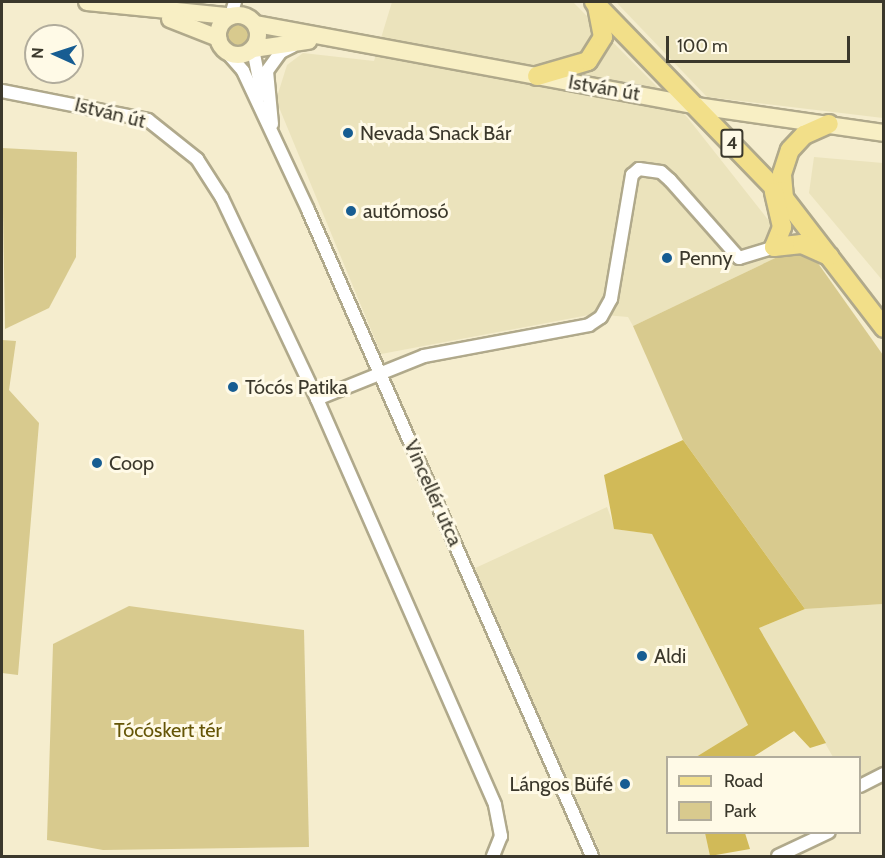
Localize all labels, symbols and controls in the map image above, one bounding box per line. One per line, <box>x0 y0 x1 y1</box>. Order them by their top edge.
north arrow <box>24 24 84 84</box>
scale bar <box>669 24 854 62</box>
text: 100 m <box>677 35 728 57</box>
text: N <box>28 47 47 59</box>
street label: István út <box>566 70 642 106</box>
street label: István út <box>72 93 148 133</box>
place label: Nevada Snack Bár <box>360 121 511 145</box>
marker: Nevada Snack Bár <box>341 126 355 140</box>
road number: 4 <box>720 128 744 158</box>
place label: autómosó <box>363 199 449 223</box>
marker: autómosó <box>344 204 358 218</box>
place label: Penny <box>679 246 733 270</box>
marker: Penny <box>660 251 674 265</box>
place label: Tócós Patika <box>245 375 348 399</box>
marker: Tócós Patika <box>226 380 240 394</box>
street label: Vincellér utca <box>399 436 467 550</box>
place label: Coop <box>109 451 154 475</box>
marker: Coop <box>90 456 104 470</box>
place label: Aldi <box>654 644 686 668</box>
marker: Aldi <box>635 649 649 663</box>
park label: Tócóskert tér <box>114 718 222 742</box>
legend <box>666 756 861 834</box>
text: Road <box>724 770 763 792</box>
place label: Lángos Büfé <box>509 772 613 796</box>
marker: Lángos Büfé <box>618 777 632 791</box>
text: Park <box>724 800 756 822</box>

